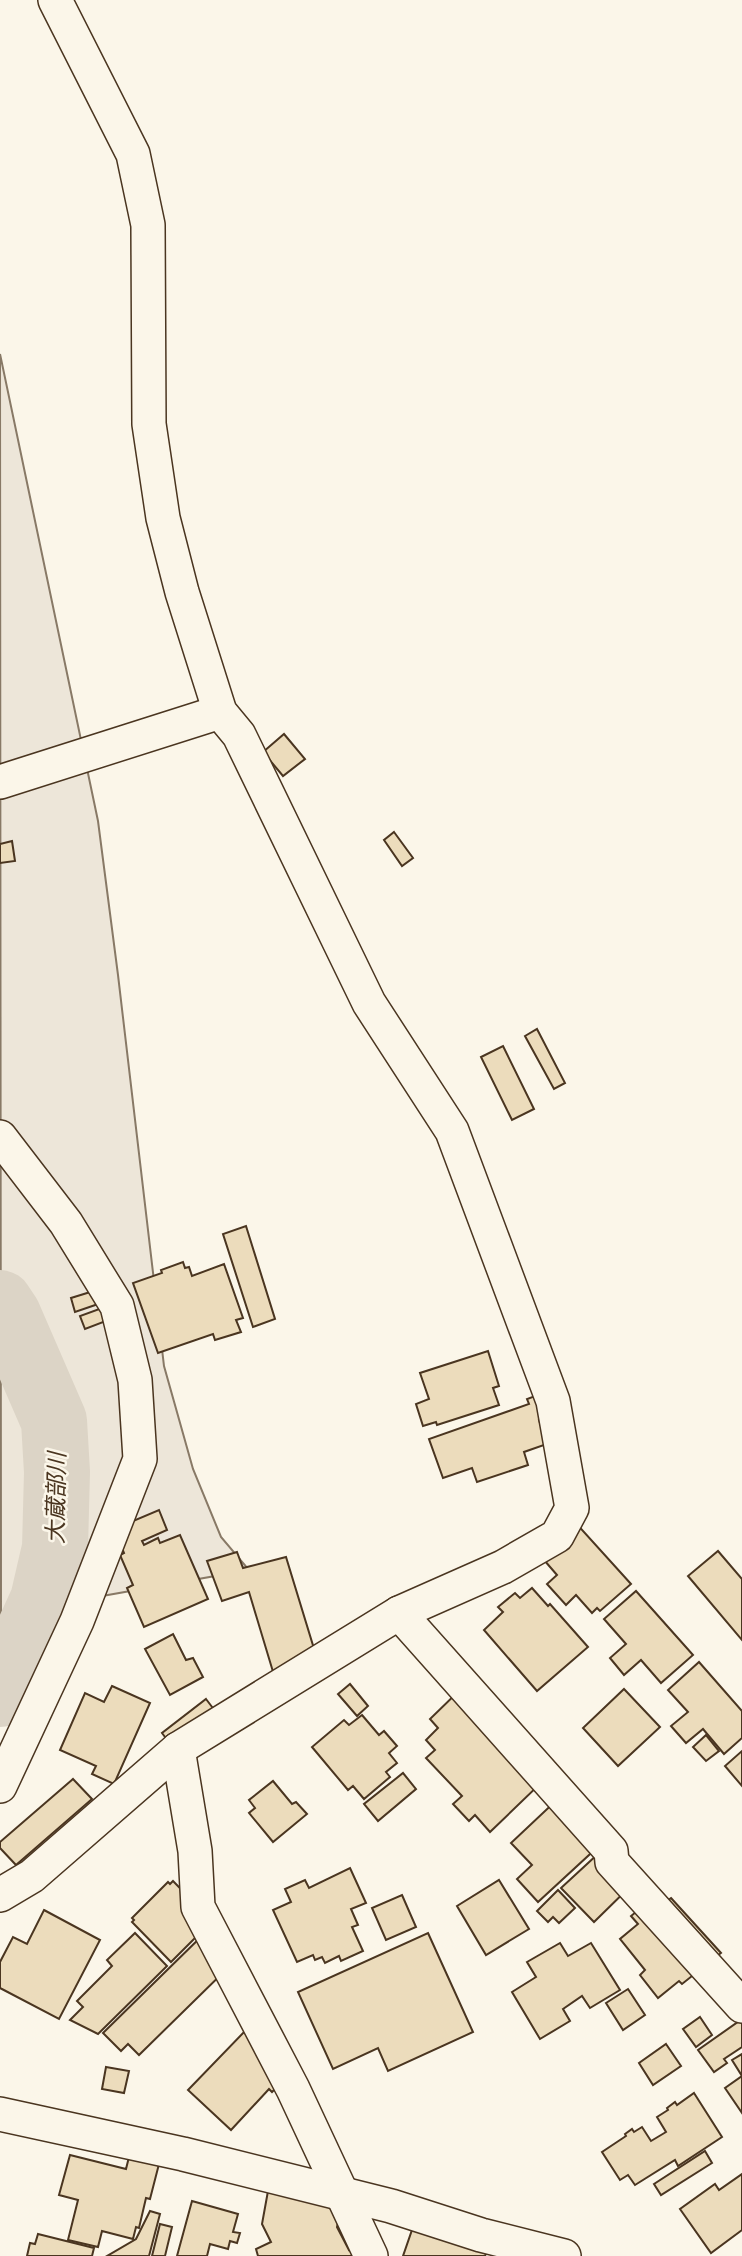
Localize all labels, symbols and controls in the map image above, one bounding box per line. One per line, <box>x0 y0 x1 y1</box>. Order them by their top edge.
water label: 大蔵部川 <box>36 1449 72 1544</box>

